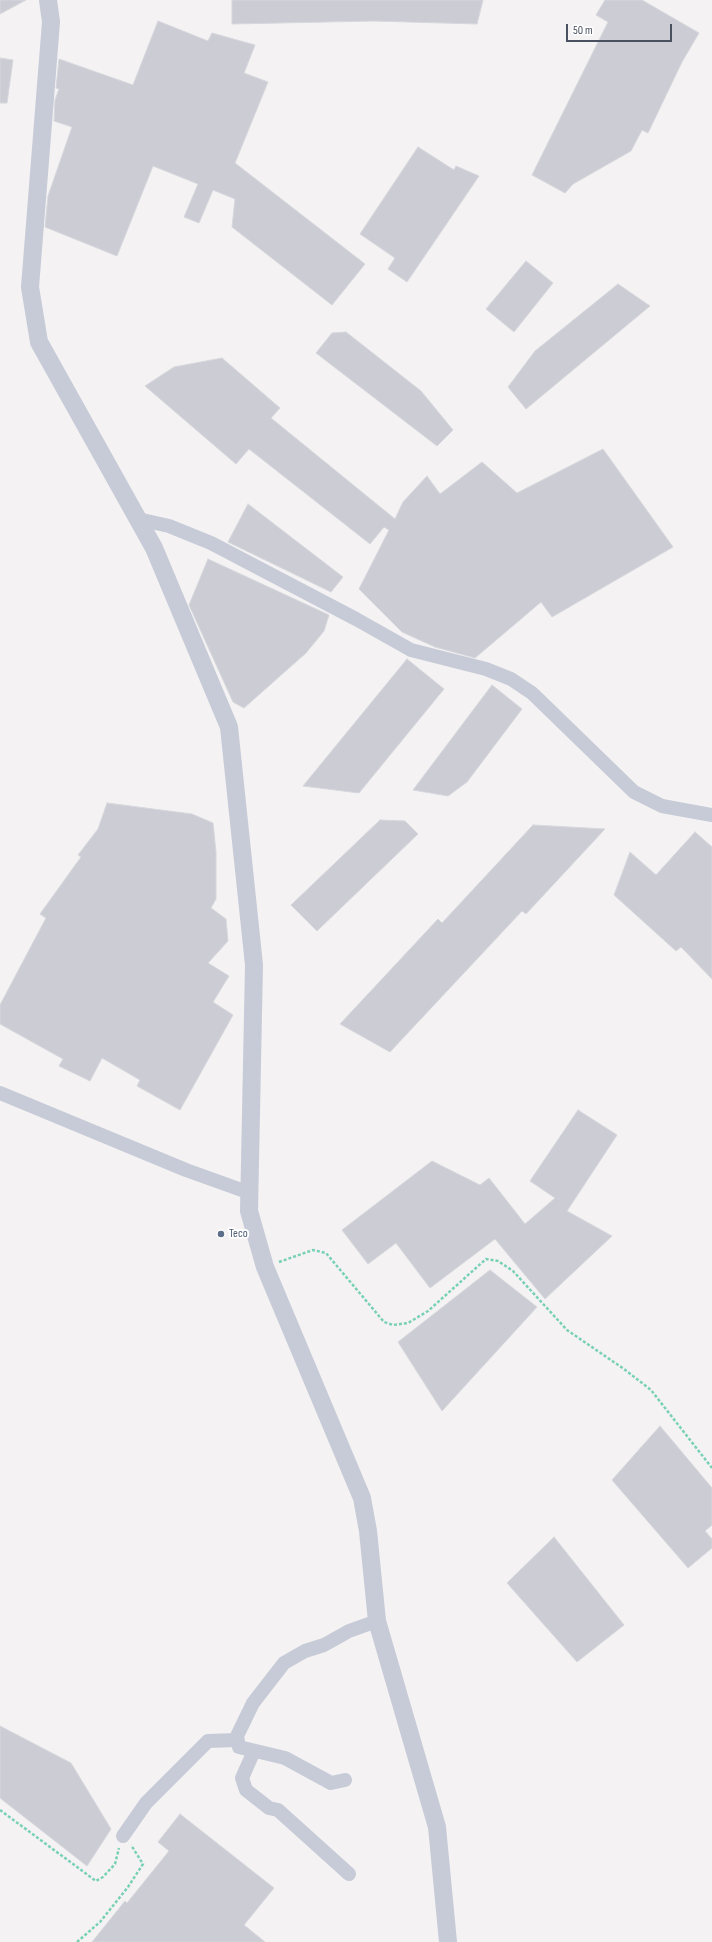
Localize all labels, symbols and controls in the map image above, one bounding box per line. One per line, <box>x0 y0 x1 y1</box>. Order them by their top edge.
scale bar <box>568 16 674 42</box>
text: 50 m <box>573 23 593 38</box>
place label: Teco <box>229 1227 248 1241</box>
marker: Teco <box>216 1229 226 1239</box>

